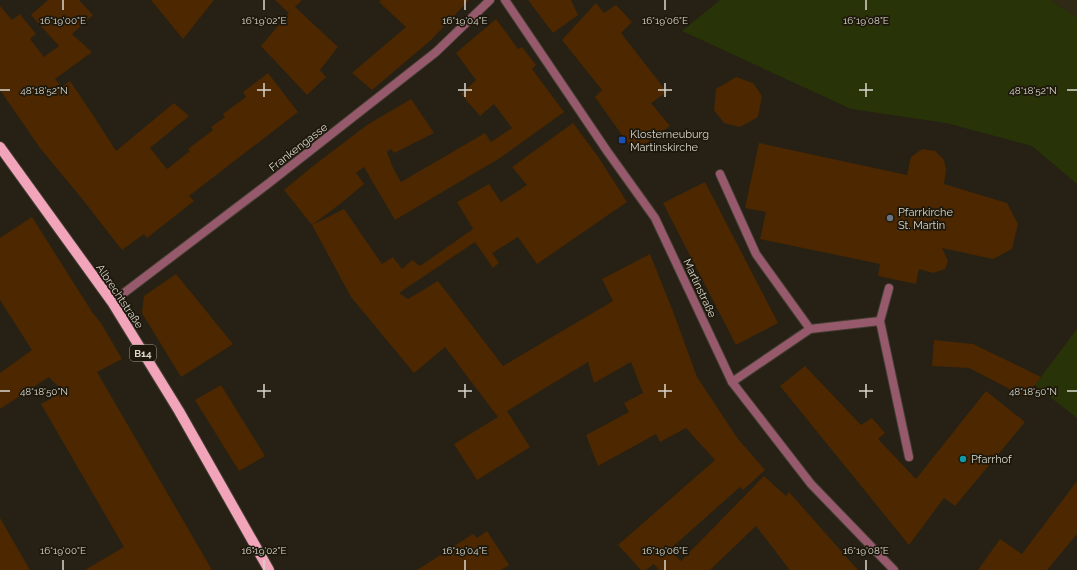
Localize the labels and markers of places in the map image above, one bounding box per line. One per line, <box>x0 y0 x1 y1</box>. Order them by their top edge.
place label: Klosterneuburg Martinskirche <box>630 128 709 154</box>
marker: Klosterneuburg Martinskirche <box>617 135 627 145</box>
place label: Pfarrkirche St. Martin <box>898 206 954 232</box>
marker: Pfarrkirche St. Martin <box>885 213 895 223</box>
place label: Pfarrhof <box>971 453 1012 466</box>
marker: Pfarrhof <box>958 454 968 464</box>

